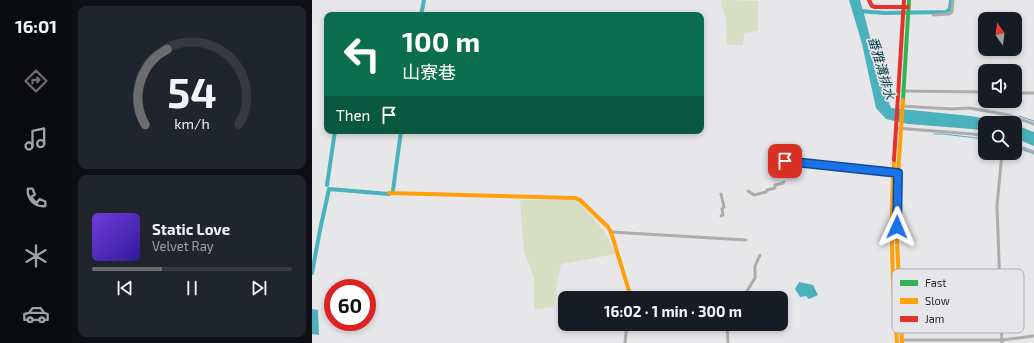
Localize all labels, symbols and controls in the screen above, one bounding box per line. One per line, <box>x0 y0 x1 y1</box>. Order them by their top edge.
north arrow <box>978 12 1022 56</box>
map controls <box>978 12 1022 160</box>
text: 16:01 <box>15 15 57 37</box>
text: 100 m <box>402 24 480 58</box>
icon: left <box>336 28 388 80</box>
water label: 番雅溝排水 <box>865 35 899 102</box>
text: 山寮巷 <box>402 61 456 83</box>
button: sound <box>978 64 1022 108</box>
text: 54 <box>167 66 217 116</box>
icon: directions <box>22 67 50 95</box>
icon: arrive <box>378 104 400 126</box>
text: Then <box>336 106 370 124</box>
text: km/h <box>174 115 210 132</box>
button: search <box>978 116 1022 160</box>
icon: music <box>22 125 50 153</box>
pin <box>768 144 802 178</box>
icon: arrive <box>774 150 796 172</box>
icon: phone <box>22 184 50 212</box>
position arrow <box>876 206 918 248</box>
text: Static Love <box>152 220 230 238</box>
text: Velvet Ray <box>152 238 214 254</box>
icon: climate <box>22 242 50 270</box>
legend <box>892 269 1024 333</box>
text: Fast <box>925 276 947 289</box>
icon: previous <box>114 277 136 299</box>
icon: pause <box>181 277 203 299</box>
icon: next <box>248 277 270 299</box>
speed limit sign: 60 <box>324 279 376 331</box>
text: Slow <box>925 294 950 307</box>
icon: car <box>22 300 50 328</box>
text: 16:02 · 1 min · 300 m <box>604 302 742 320</box>
text: Jam <box>925 312 944 325</box>

